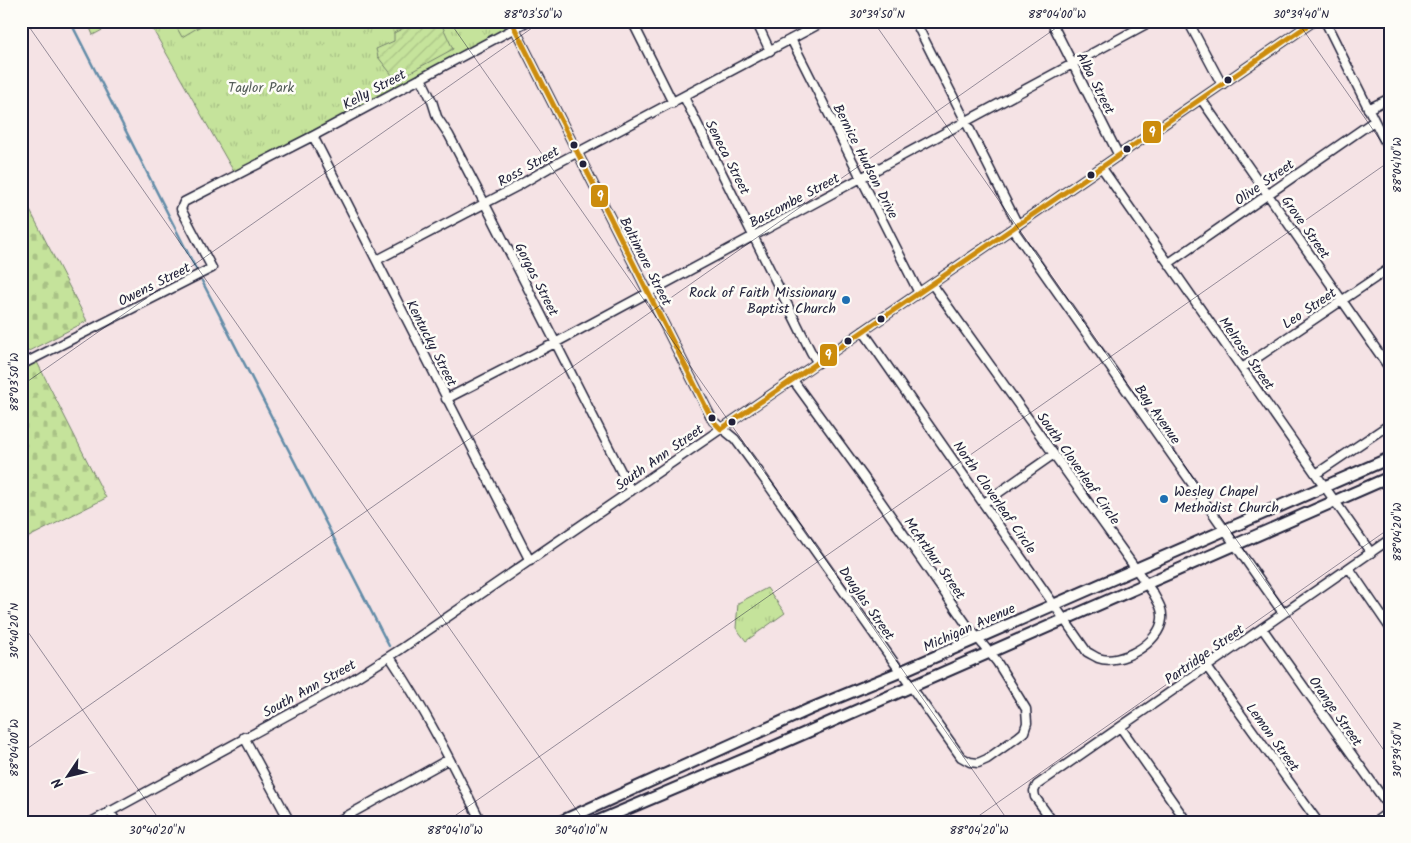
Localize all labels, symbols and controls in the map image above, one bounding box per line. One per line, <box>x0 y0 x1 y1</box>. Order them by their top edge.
text: 88°03'50"W <box>504 5 562 24</box>
text: 30°39'50"N <box>849 5 905 24</box>
text: 88°04'00"W <box>1028 5 1086 24</box>
text: 30°39'40"N <box>1273 5 1329 24</box>
street label: Alba Street <box>1070 49 1120 119</box>
street label: Kelly Street <box>339 64 411 116</box>
unlabelled marker <box>1223 75 1233 85</box>
park label: Taylor Park <box>228 77 294 99</box>
street label: Bernice Hudson Drive <box>827 100 904 223</box>
street label: Seneca Street <box>699 116 756 199</box>
line badge: 9 <box>1142 120 1162 144</box>
text: 9 <box>1148 122 1156 144</box>
text: 88°04'10"W <box>1388 137 1407 193</box>
unlabelled marker <box>569 140 579 150</box>
street label: Ross Street <box>494 141 564 193</box>
unlabelled marker <box>1122 144 1132 154</box>
street label: Olive Street <box>1230 154 1299 212</box>
unlabelled marker <box>578 159 588 169</box>
street label: Bascombe Street <box>745 167 844 234</box>
unlabelled marker <box>1086 170 1096 180</box>
line badge: 9 <box>590 184 609 208</box>
text: 9 <box>596 186 604 208</box>
street label: Grove Street <box>1275 191 1335 264</box>
street label: Baltimore Street <box>613 213 677 310</box>
street label: Gorgas Street <box>508 239 564 321</box>
street label: Owens Street <box>114 257 195 313</box>
place label: Rock of Faith Missionary Baptist Church <box>689 282 836 320</box>
street label: Leo Street <box>1278 282 1342 335</box>
marker: Rock of Faith Missionary Baptist Church <box>840 294 852 306</box>
street label: Kentucky Street <box>400 296 463 391</box>
street label: Melrose Street <box>1213 312 1280 395</box>
unlabelled marker <box>876 314 886 324</box>
unlabelled marker <box>843 336 853 346</box>
line badge: 9 <box>819 343 838 367</box>
text: 9 <box>824 345 832 367</box>
text: 88°03'50"W <box>5 353 24 411</box>
street label: Bay Avenue <box>1128 380 1186 450</box>
street label: South Cloverleaf Circle <box>1031 408 1126 530</box>
unlabelled marker <box>707 413 717 423</box>
unlabelled marker <box>727 417 737 427</box>
street label: South Ann Street <box>611 419 709 497</box>
street label: North Cloverleaf Circle <box>947 437 1042 559</box>
place label: Wesley Chapel Methodist Church <box>1174 481 1279 519</box>
marker: Wesley Chapel Methodist Church <box>1158 493 1170 505</box>
text: 88°04'20"W <box>1388 502 1407 562</box>
street label: McArthur Street <box>898 513 971 605</box>
street label: Douglas Street <box>833 562 900 646</box>
street label: Michigan Avenue <box>920 597 1020 658</box>
text: 30°40'20"N <box>5 603 24 659</box>
street label: Partridge Street <box>1160 619 1250 691</box>
street label: South Ann Street <box>259 654 361 724</box>
street label: Orange Street <box>1303 672 1368 752</box>
street label: Lemon Street <box>1240 699 1305 777</box>
text: 88°04'00"W <box>5 719 24 777</box>
text: 30°39'50"N <box>1388 722 1407 778</box>
north arrow <box>42 750 92 800</box>
text: N <box>47 773 70 793</box>
text: 30°40'20"N <box>129 821 185 840</box>
text: 88°04'10"W <box>427 821 483 840</box>
text: 30°40'10"N <box>554 821 608 840</box>
text: 88°04'20"W <box>949 821 1009 840</box>

